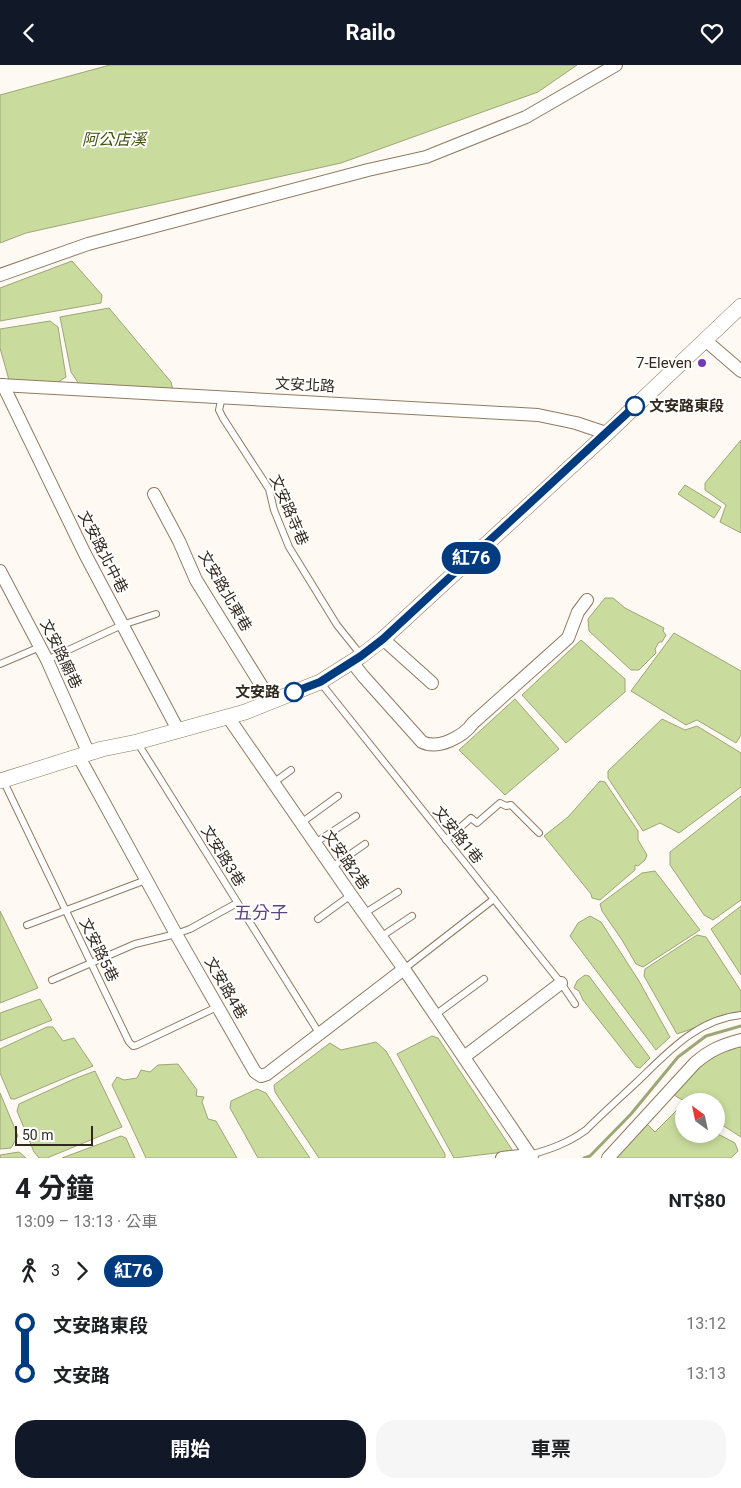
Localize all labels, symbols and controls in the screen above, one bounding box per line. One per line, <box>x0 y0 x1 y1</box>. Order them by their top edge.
icon: back <box>15 19 43 47</box>
icon: heart <box>698 19 726 47</box>
text: Railo <box>346 20 395 45</box>
water label: 阿公店溪 <box>82 130 148 149</box>
place label: 7-Eleven <box>636 354 692 372</box>
marker: 7-Eleven <box>696 357 708 369</box>
street label: 文安北路 <box>275 374 335 396</box>
marker: 文安路東段 <box>625 396 645 416</box>
place label: 文安路東段 <box>649 397 724 415</box>
street label: 文安路寺巷 <box>266 472 312 548</box>
street label: 文安路北中巷 <box>75 508 131 596</box>
line badge: 紅76 <box>442 542 500 574</box>
text: 紅76 <box>452 547 490 568</box>
street label: 文安路北東巷 <box>195 548 255 634</box>
street label: 文安路廟巷 <box>36 616 86 692</box>
marker: 文安路 <box>284 682 304 702</box>
place label: 文安路 <box>235 683 280 701</box>
street label: 文安路1巷 <box>429 803 487 867</box>
street label: 文安路3巷 <box>197 822 249 890</box>
street label: 文安路2巷 <box>319 827 373 893</box>
district label: 五分子 <box>234 902 288 923</box>
street label: 文安路5巷 <box>76 915 122 985</box>
street label: 文安路4巷 <box>201 954 251 1022</box>
north arrow <box>675 1093 725 1143</box>
map controls <box>675 1093 725 1143</box>
scale bar <box>15 1123 92 1146</box>
text: 50 m <box>22 1127 54 1143</box>
text: 4 分鐘 <box>15 1172 94 1205</box>
text: NT$80 <box>668 1189 726 1212</box>
text: 13:09 – 13:13 · 公車 <box>15 1212 157 1231</box>
icon: walk <box>15 1257 43 1285</box>
icon: forward <box>68 1257 96 1285</box>
text: 紅76 <box>114 1260 153 1281</box>
text: 3 <box>51 1261 60 1280</box>
text: 文安路東段 <box>53 1314 148 1337</box>
text: 13:12 <box>686 1314 726 1333</box>
text: 文安路 <box>53 1364 110 1387</box>
text: 13:13 <box>686 1364 726 1383</box>
button: 開始 <box>15 1420 366 1478</box>
button: 車票 <box>376 1420 726 1478</box>

